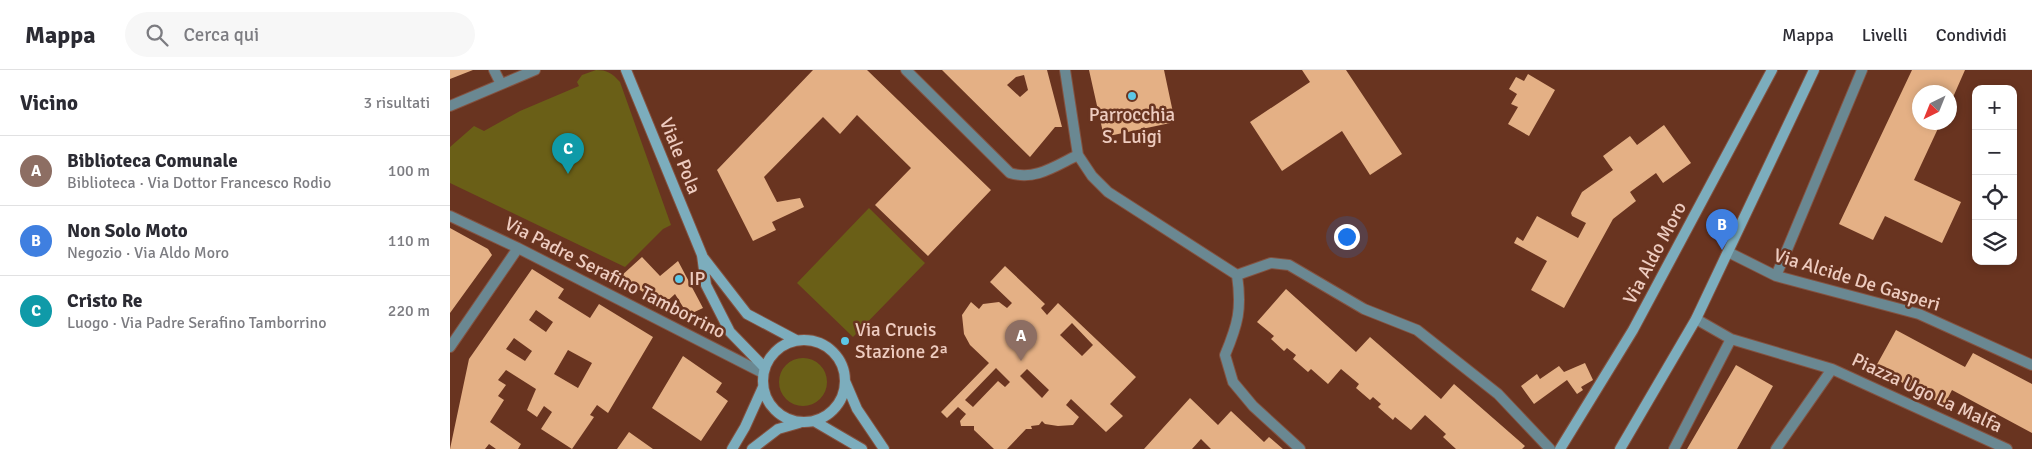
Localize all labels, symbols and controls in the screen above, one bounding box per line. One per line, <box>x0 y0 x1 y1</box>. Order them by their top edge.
search box <box>125 12 475 57</box>
text: Mappa <box>25 20 95 50</box>
icon: search <box>143 21 171 49</box>
text: Cerca qui <box>183 23 259 47</box>
text: Mappa <box>1782 24 1834 46</box>
text: Livelli <box>1862 24 1908 46</box>
text: Condividi <box>1936 24 2007 46</box>
north arrow <box>1912 85 1957 130</box>
map controls <box>1972 85 2017 265</box>
button: + <box>1972 85 2017 130</box>
text: Vicino <box>20 90 78 116</box>
marker: Parrocchia S. Luigi <box>1126 90 1138 102</box>
text: 3 risultati <box>364 93 430 113</box>
place label: Parrocchia S. Luigi <box>1089 103 1175 149</box>
street label: Viale Pola <box>654 114 706 198</box>
button: − <box>1972 130 2017 175</box>
pin: C <box>552 133 584 174</box>
text: Biblioteca Comunale <box>67 149 238 173</box>
text: A <box>31 161 41 181</box>
text: 100 m <box>388 161 430 181</box>
text: Biblioteca · Via Dottor Francesco Rodio <box>67 173 331 193</box>
button: locate <box>1972 175 2017 220</box>
street label: Via Aldo Moro <box>1618 198 1692 308</box>
pin: B <box>1706 209 1738 250</box>
street label: Via Padre Serafino Tamborrino <box>501 212 729 344</box>
text: Non Solo Moto <box>67 219 188 243</box>
button: layers <box>1972 220 2017 265</box>
your location <box>1334 224 1360 250</box>
text: B <box>31 231 41 251</box>
text: 110 m <box>388 231 430 251</box>
text: Negozio · Via Aldo Moro <box>67 243 229 263</box>
street label: Via Alcide De Gasperi <box>1771 243 1943 317</box>
place label: IP <box>689 267 706 291</box>
marker: IP <box>673 273 685 285</box>
text: Cristo Re <box>67 289 143 313</box>
text: C <box>31 301 41 321</box>
text: 220 m <box>388 301 430 321</box>
text: Luogo · Via Padre Serafino Tamborrino <box>67 313 327 333</box>
place label: Via Crucis Stazione 2ª <box>855 318 948 364</box>
pin: A <box>1005 320 1037 361</box>
marker: Via Crucis Stazione 2ª <box>839 335 851 347</box>
street label: Piazza Ugo La Malfa <box>1848 348 2006 438</box>

